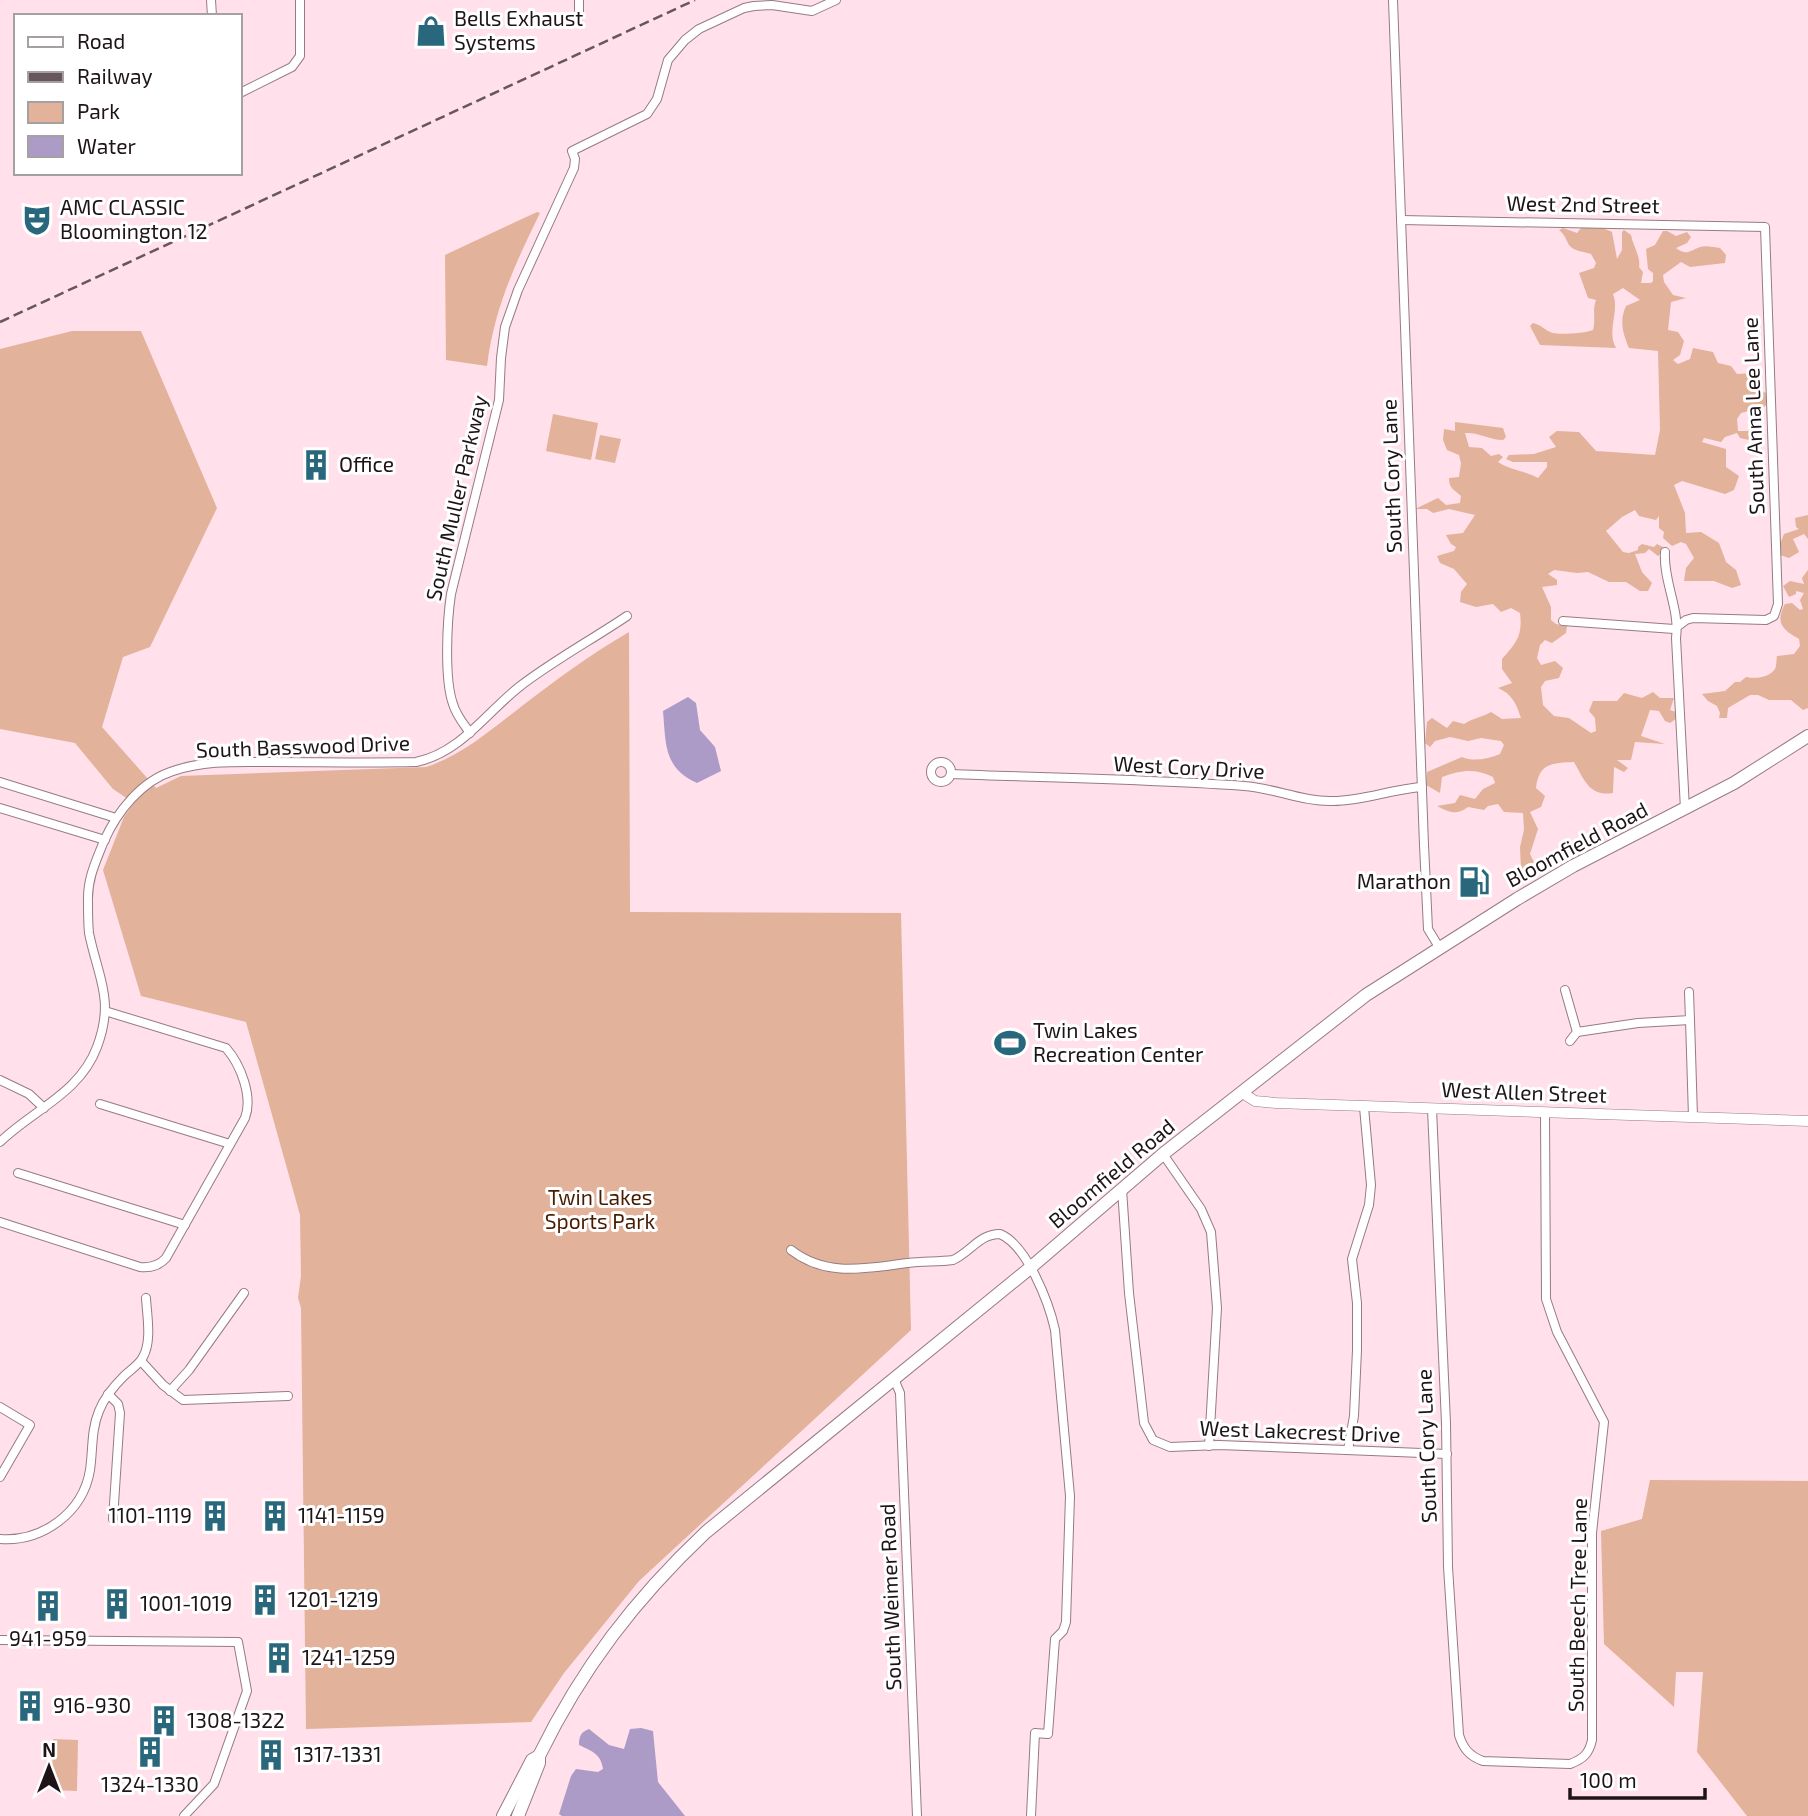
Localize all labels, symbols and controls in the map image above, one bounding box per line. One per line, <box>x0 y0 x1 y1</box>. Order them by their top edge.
place label: Bells Exhaust Systems <box>454 5 583 54</box>
legend <box>14 14 242 175</box>
shop icon: Bells Exhaust Systems <box>414 14 448 48</box>
text: Road <box>77 28 125 53</box>
text: Railway <box>77 63 153 88</box>
text: Park <box>77 98 120 123</box>
text: Water <box>77 133 136 158</box>
street label: West 2nd Street <box>1506 190 1660 217</box>
place label: AMC CLASSIC Bloomington 12 <box>60 194 208 243</box>
theatre icon: AMC CLASSIC Bloomington 12 <box>20 203 54 237</box>
street label: South Anna Lee Lane <box>1737 317 1768 515</box>
street label: South Muller Parkway <box>420 392 491 603</box>
street label: South Cory Lane <box>1375 399 1406 553</box>
building icon: Office <box>299 448 333 482</box>
place label: Office <box>339 451 394 476</box>
street label: South Basswood Drive <box>196 729 410 762</box>
street label: West Cory Drive <box>1113 750 1265 783</box>
street label: Bloomfield Road <box>1501 796 1651 892</box>
fuel station icon: Marathon <box>1457 865 1491 899</box>
place label: Marathon <box>1357 868 1451 893</box>
place label: Twin Lakes Recreation Center <box>1033 1017 1204 1066</box>
sports icon: Twin Lakes Recreation Center <box>993 1026 1027 1060</box>
street label: West Allen Street <box>1441 1076 1607 1107</box>
street label: Bloomfield Road <box>1043 1113 1179 1233</box>
park label: Twin Lakes Sports Park <box>545 1184 656 1233</box>
street label: South Cory Lane <box>1410 1369 1441 1523</box>
street label: West Lakecrest Drive <box>1199 1415 1401 1447</box>
street label: South Beech Tree Lane <box>1562 1498 1591 1712</box>
building icon: 1101-1119 <box>198 1499 232 1533</box>
building icon: 1141-1159 <box>258 1499 292 1533</box>
place label: 1101-1119 <box>108 1502 192 1527</box>
place label: 1141-1159 <box>298 1502 385 1527</box>
street label: South Weimer Road <box>874 1503 905 1691</box>
building icon: 1201-1219 <box>248 1583 282 1617</box>
place label: 1201-1219 <box>288 1586 378 1611</box>
building icon: 1001-1019 <box>100 1587 134 1621</box>
building icon: 941-959 <box>31 1589 65 1623</box>
place label: 1001-1019 <box>140 1590 232 1615</box>
place label: 941-959 <box>9 1625 87 1650</box>
building icon: 1241-1259 <box>262 1641 296 1675</box>
place label: 1241-1259 <box>302 1644 396 1669</box>
building icon: 916-930 <box>13 1689 47 1723</box>
place label: 916-930 <box>53 1692 131 1717</box>
building icon: 1308-1322 <box>147 1704 181 1738</box>
place label: 1308-1322 <box>187 1707 285 1732</box>
north arrow <box>14 1732 84 1802</box>
building icon: 1324-1330 <box>133 1735 167 1769</box>
text: N <box>42 1738 56 1761</box>
building icon: 1317-1331 <box>254 1738 288 1772</box>
place label: 1317-1331 <box>294 1741 382 1766</box>
scale bar <box>1570 1756 1705 1800</box>
text: 100 m <box>1580 1767 1637 1792</box>
place label: 1324-1330 <box>101 1771 199 1796</box>

